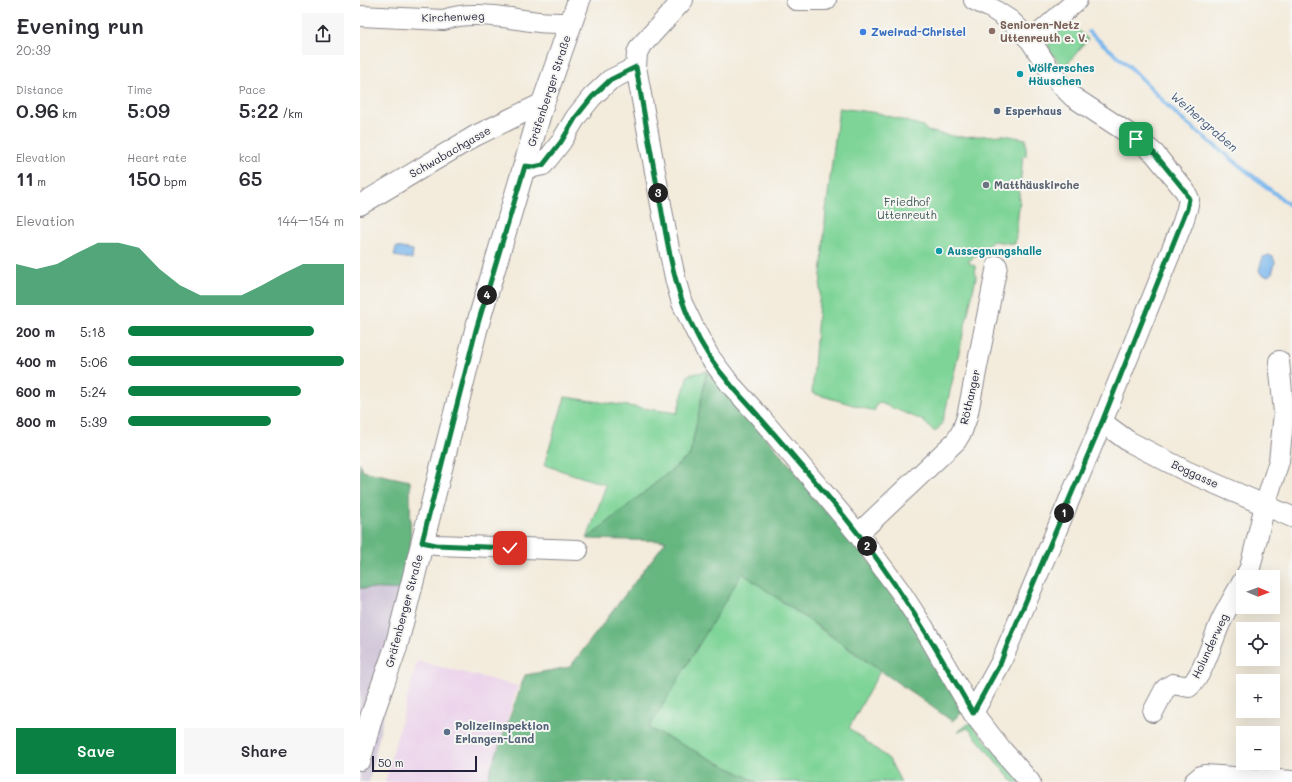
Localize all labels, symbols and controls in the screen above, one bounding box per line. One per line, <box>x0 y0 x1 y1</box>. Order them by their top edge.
street label: Kirchenweg <box>421 8 485 25</box>
text: Evening run <box>16 11 144 40</box>
button: share <box>302 13 344 55</box>
place label: Senioren-Netz Uttenreuth e. V. <box>1000 17 1088 45</box>
place label: Zweirad-Christel <box>871 24 966 39</box>
marker: Senioren-Netz Uttenreuth e. V. <box>987 26 997 36</box>
marker: Zweirad-Christel <box>858 27 868 37</box>
street label: Gräfenberger Straße <box>523 33 574 149</box>
text: 20:39 <box>16 41 51 58</box>
place label: Wölfersches Häuschen <box>1028 60 1095 88</box>
marker: Wölfersches Häuschen <box>1015 69 1025 79</box>
text: Distance <box>16 82 63 97</box>
text: Time <box>127 82 152 97</box>
text: Pace <box>239 82 266 97</box>
water label: Weihergraben <box>1168 88 1242 155</box>
text: 0.96 <box>16 97 59 123</box>
text: 5:09 <box>127 97 170 123</box>
text: 5:22 <box>239 97 279 123</box>
place label: Esperhaus <box>1005 103 1062 118</box>
text: km <box>59 106 77 121</box>
text: /km <box>279 106 303 121</box>
marker: Esperhaus <box>992 106 1002 116</box>
street label: Schwabachgasse <box>406 122 493 181</box>
pin <box>1119 122 1153 156</box>
icon: arrive <box>1125 128 1147 150</box>
text: Elevation <box>16 150 65 165</box>
text: Heart rate <box>127 150 187 165</box>
text: kcal <box>239 150 261 165</box>
text: 11 <box>16 165 34 191</box>
text: 150 <box>127 165 161 191</box>
text: 65 <box>239 165 262 191</box>
text: m <box>34 174 46 189</box>
text: bpm <box>161 174 187 189</box>
place label: Matthäuskirche <box>994 177 1080 192</box>
marker: Matthäuskirche <box>981 180 991 190</box>
pin: 3 <box>648 183 668 203</box>
text: 3 <box>655 185 661 200</box>
park label: Friedhof Uttenreuth <box>877 194 937 222</box>
text: Elevation <box>16 212 74 229</box>
text: 144–154 m <box>277 212 344 229</box>
place label: Aussegnungshalle <box>947 243 1042 258</box>
marker: Aussegnungshalle <box>934 246 944 256</box>
pin: 4 <box>477 285 497 305</box>
text: 4 <box>484 287 490 302</box>
text: 200 m <box>16 323 55 340</box>
text: 5:18 <box>80 323 105 340</box>
text: 400 m <box>16 353 56 370</box>
text: 5:06 <box>80 353 107 370</box>
street label: Röthanger <box>956 368 983 426</box>
text: 600 m <box>16 383 56 400</box>
text: 5:24 <box>80 383 106 400</box>
text: 800 m <box>16 413 56 430</box>
text: 5:39 <box>80 413 107 430</box>
street label: Boggasse <box>1169 456 1221 491</box>
pin: 1 <box>1054 503 1074 523</box>
text: 1 <box>1062 505 1066 520</box>
pin <box>493 531 527 565</box>
pin: 2 <box>857 536 877 556</box>
icon: check <box>499 537 521 559</box>
text: 2 <box>864 538 870 553</box>
street label: Gräfenberger Straße <box>381 552 426 669</box>
north arrow <box>1236 570 1280 614</box>
map controls <box>1236 570 1280 770</box>
street label: Holunderweg <box>1188 611 1231 681</box>
button: locate <box>1236 622 1280 666</box>
button: + <box>1236 674 1280 718</box>
place label: Polizeiinspektion Erlangen-Land <box>455 718 549 746</box>
button: − <box>1236 726 1280 770</box>
marker: Polizeiinspektion Erlangen-Land <box>442 727 452 737</box>
button: Save <box>16 728 176 774</box>
button: Share <box>184 728 344 774</box>
scale bar <box>372 754 477 773</box>
text: 50 m <box>378 755 404 770</box>

